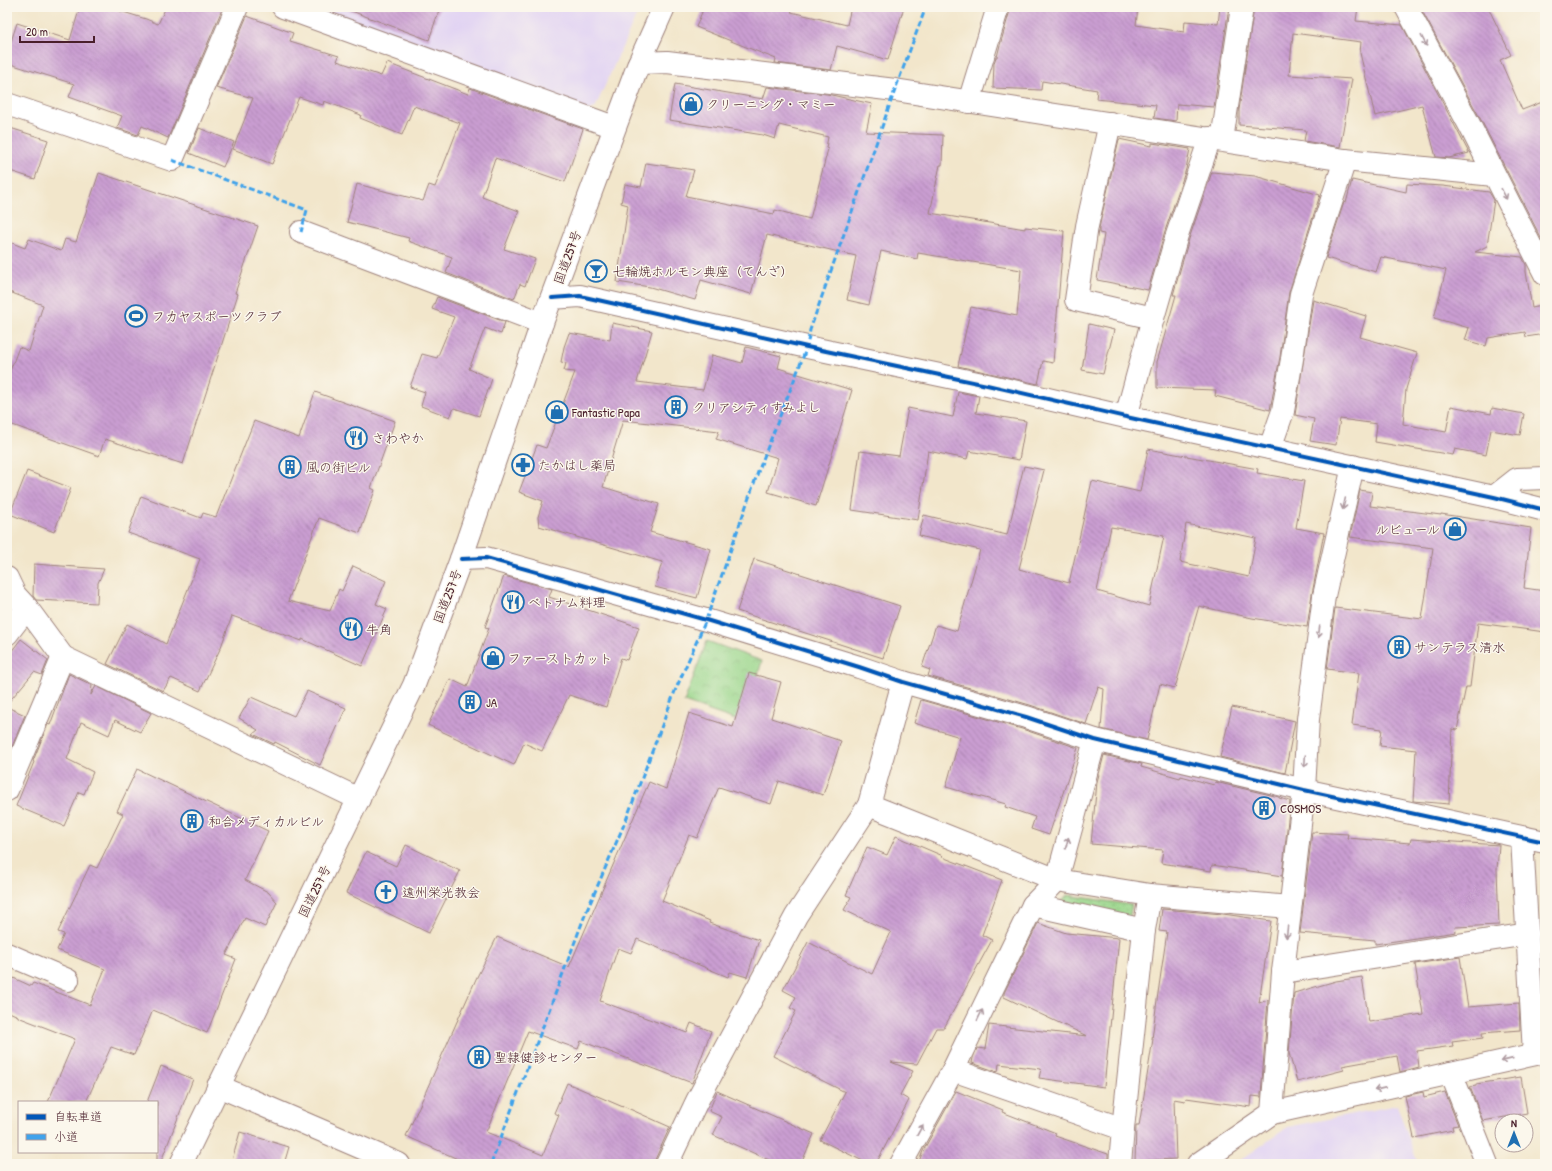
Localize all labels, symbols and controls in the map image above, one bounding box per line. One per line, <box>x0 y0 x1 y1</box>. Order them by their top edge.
scale bar <box>20 18 94 44</box>
text: 20 m <box>26 23 48 40</box>
one-way arrow <box>1421 35 1429 47</box>
shop icon: クリーニング・マミー <box>678 91 704 117</box>
place label: クリーニング・マミー <box>706 95 836 113</box>
one-way arrow <box>1500 188 1508 200</box>
street label: 国道257号 <box>549 227 585 287</box>
bar icon: 七輪焼ホルモン典座（てんざ） <box>583 258 609 284</box>
place label: 七輪焼ホルモン典座（てんざ） <box>612 262 793 280</box>
sports icon: フカヤスポーツクラブ <box>123 303 149 329</box>
place label: フカヤスポーツクラブ <box>152 307 282 325</box>
building icon: クリアシティすみよし <box>663 394 689 420</box>
place label: クリアシティすみよし <box>692 398 821 416</box>
shop icon: Fantastic Papa <box>544 399 570 425</box>
place label: Fantastic Papa <box>571 403 640 421</box>
restaurant icon: さわやか <box>343 425 369 451</box>
place label: さわやか <box>372 429 424 447</box>
pharmacy icon: たかはし薬局 <box>510 452 536 478</box>
building icon: 風の街ビル <box>277 454 303 480</box>
place label: たかはし薬局 <box>538 456 616 474</box>
place label: 風の街ビル <box>306 458 371 476</box>
one-way arrow <box>1340 497 1348 510</box>
shop icon: ルビュール <box>1442 516 1468 542</box>
place label: ルビュール <box>1376 520 1440 538</box>
street label: 国道257号 <box>428 566 466 626</box>
restaurant icon: ベトナム料理 <box>500 589 526 615</box>
place label: ベトナム料理 <box>528 593 605 611</box>
restaurant icon: 牛角 <box>338 616 364 642</box>
place label: 牛角 <box>366 620 392 638</box>
one-way arrow <box>1315 625 1323 638</box>
building icon: サンテラス清水 <box>1386 634 1412 660</box>
place label: サンテラス清水 <box>1414 638 1505 656</box>
shop icon: ファーストカット <box>480 645 506 671</box>
place label: ファーストカット <box>508 649 612 667</box>
building icon: JA <box>457 689 483 715</box>
place label: JA <box>486 693 498 711</box>
one-way arrow <box>1302 754 1309 767</box>
building icon: COSMOS <box>1251 795 1277 821</box>
place label: COSMOS <box>1280 799 1321 817</box>
building icon: 和合メディカルビル <box>179 808 205 834</box>
place label: 和合メディカルビル <box>208 812 324 830</box>
one-way arrow <box>1064 837 1071 850</box>
street label: 国道257号 <box>293 861 335 921</box>
church icon: 遠州栄光教会 <box>373 879 399 905</box>
place label: 遠州栄光教会 <box>402 883 480 901</box>
one-way arrow <box>1284 925 1291 938</box>
one-way arrow <box>977 1009 984 1021</box>
building icon: 聖隷健診センター <box>466 1044 492 1070</box>
place label: 聖隷健診センター <box>494 1048 597 1066</box>
one-way arrow <box>1501 1056 1514 1064</box>
one-way arrow <box>1374 1085 1387 1093</box>
legend <box>18 1101 158 1153</box>
text: 自転車道 <box>54 1108 102 1125</box>
north arrow <box>1494 1113 1534 1153</box>
text: N <box>1511 1116 1517 1130</box>
one-way arrow <box>917 1124 925 1136</box>
text: 小道 <box>54 1128 78 1145</box>

